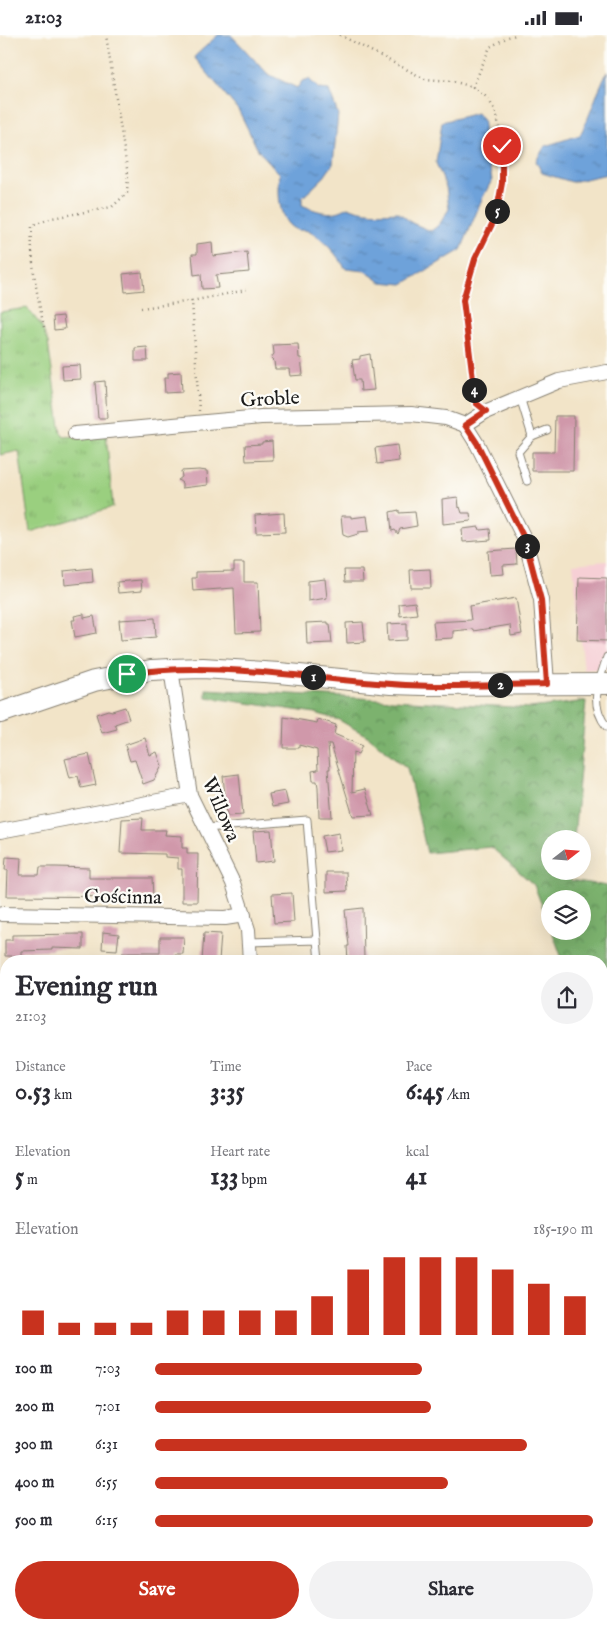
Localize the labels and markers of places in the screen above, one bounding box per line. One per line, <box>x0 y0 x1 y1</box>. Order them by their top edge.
pin <box>481 125 523 167</box>
pin: 5 <box>484 199 510 223</box>
pin: 4 <box>462 377 486 403</box>
pin: 3 <box>514 533 540 559</box>
pin <box>106 653 148 695</box>
pin: 1 <box>300 665 326 689</box>
pin: 2 <box>488 673 512 697</box>

